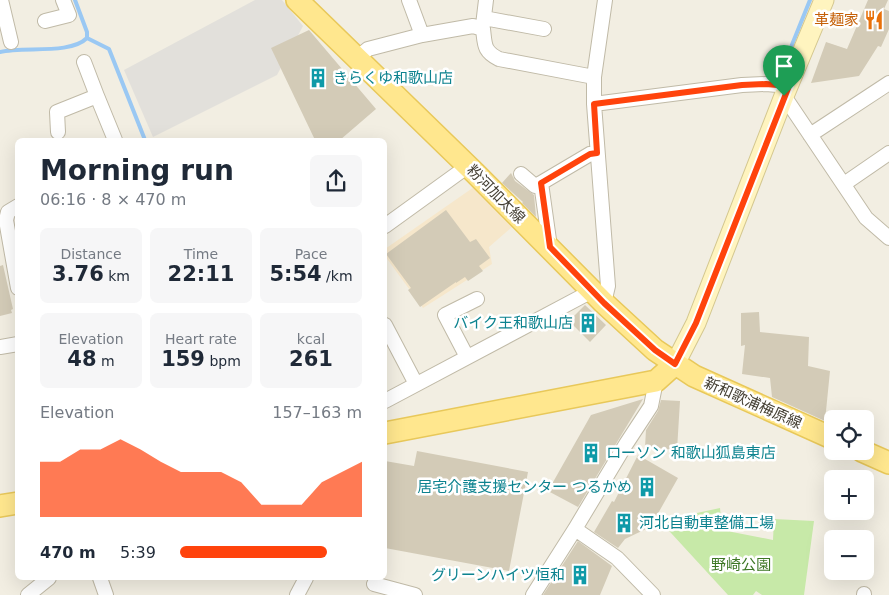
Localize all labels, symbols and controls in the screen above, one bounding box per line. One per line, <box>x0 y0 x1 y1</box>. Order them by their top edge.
restaurant icon: 革麺家 <box>863 9 885 31</box>
place label: 革麺家 <box>814 11 859 29</box>
pin <box>763 45 805 96</box>
icon: arrive <box>770 52 798 80</box>
building icon: きらくゆ和歌山店 <box>307 67 329 89</box>
place label: きらくゆ和歌山店 <box>333 69 453 87</box>
text: Morning run <box>40 154 234 187</box>
button: share <box>310 155 362 207</box>
street label: 粉河加太線 <box>463 161 529 227</box>
text: 06:16 · 8 × 470 m <box>40 190 186 209</box>
text: Distance <box>60 246 122 262</box>
text: Time <box>184 246 218 262</box>
text: Pace <box>295 246 327 262</box>
text: 3.76 <box>52 262 104 286</box>
text: 22:11 <box>168 262 234 286</box>
text: 5:54 <box>269 262 322 286</box>
text: km <box>104 268 130 284</box>
text: /km <box>322 268 353 284</box>
building icon: バイク王和歌山店 <box>577 312 599 334</box>
place label: バイク王和歌山店 <box>453 314 573 332</box>
text: Elevation <box>58 331 124 347</box>
text: Heart rate <box>165 331 237 347</box>
text: kcal <box>297 331 325 347</box>
text: 48 <box>67 347 97 371</box>
text: 159 <box>161 347 205 371</box>
text: 261 <box>289 347 333 371</box>
text: m <box>97 353 115 369</box>
text: bpm <box>205 353 241 369</box>
street label: 新和歌浦梅原線 <box>701 373 805 433</box>
text: Elevation <box>40 403 114 422</box>
text: 157–163 m <box>272 403 362 422</box>
map controls <box>824 410 874 580</box>
button: locate <box>824 410 874 460</box>
building icon: ローソン 和歌山狐島東店 <box>580 442 602 464</box>
place label: ローソン 和歌山狐島東店 <box>606 444 776 462</box>
button: + <box>824 470 874 520</box>
building icon: 居宅介護支援センター つるかめ <box>636 476 658 498</box>
place label: 居宅介護支援センター つるかめ <box>417 478 632 496</box>
building icon: 河北自動車整備工場 <box>613 512 635 534</box>
place label: 河北自動車整備工場 <box>639 514 774 532</box>
button: − <box>824 530 874 580</box>
text: 470 m <box>40 543 96 562</box>
text: 5:39 <box>120 543 156 562</box>
park label: 野崎公園 <box>711 556 771 574</box>
building icon: グリーンハイツ恒和 <box>569 564 591 586</box>
place label: グリーンハイツ恒和 <box>431 566 565 584</box>

